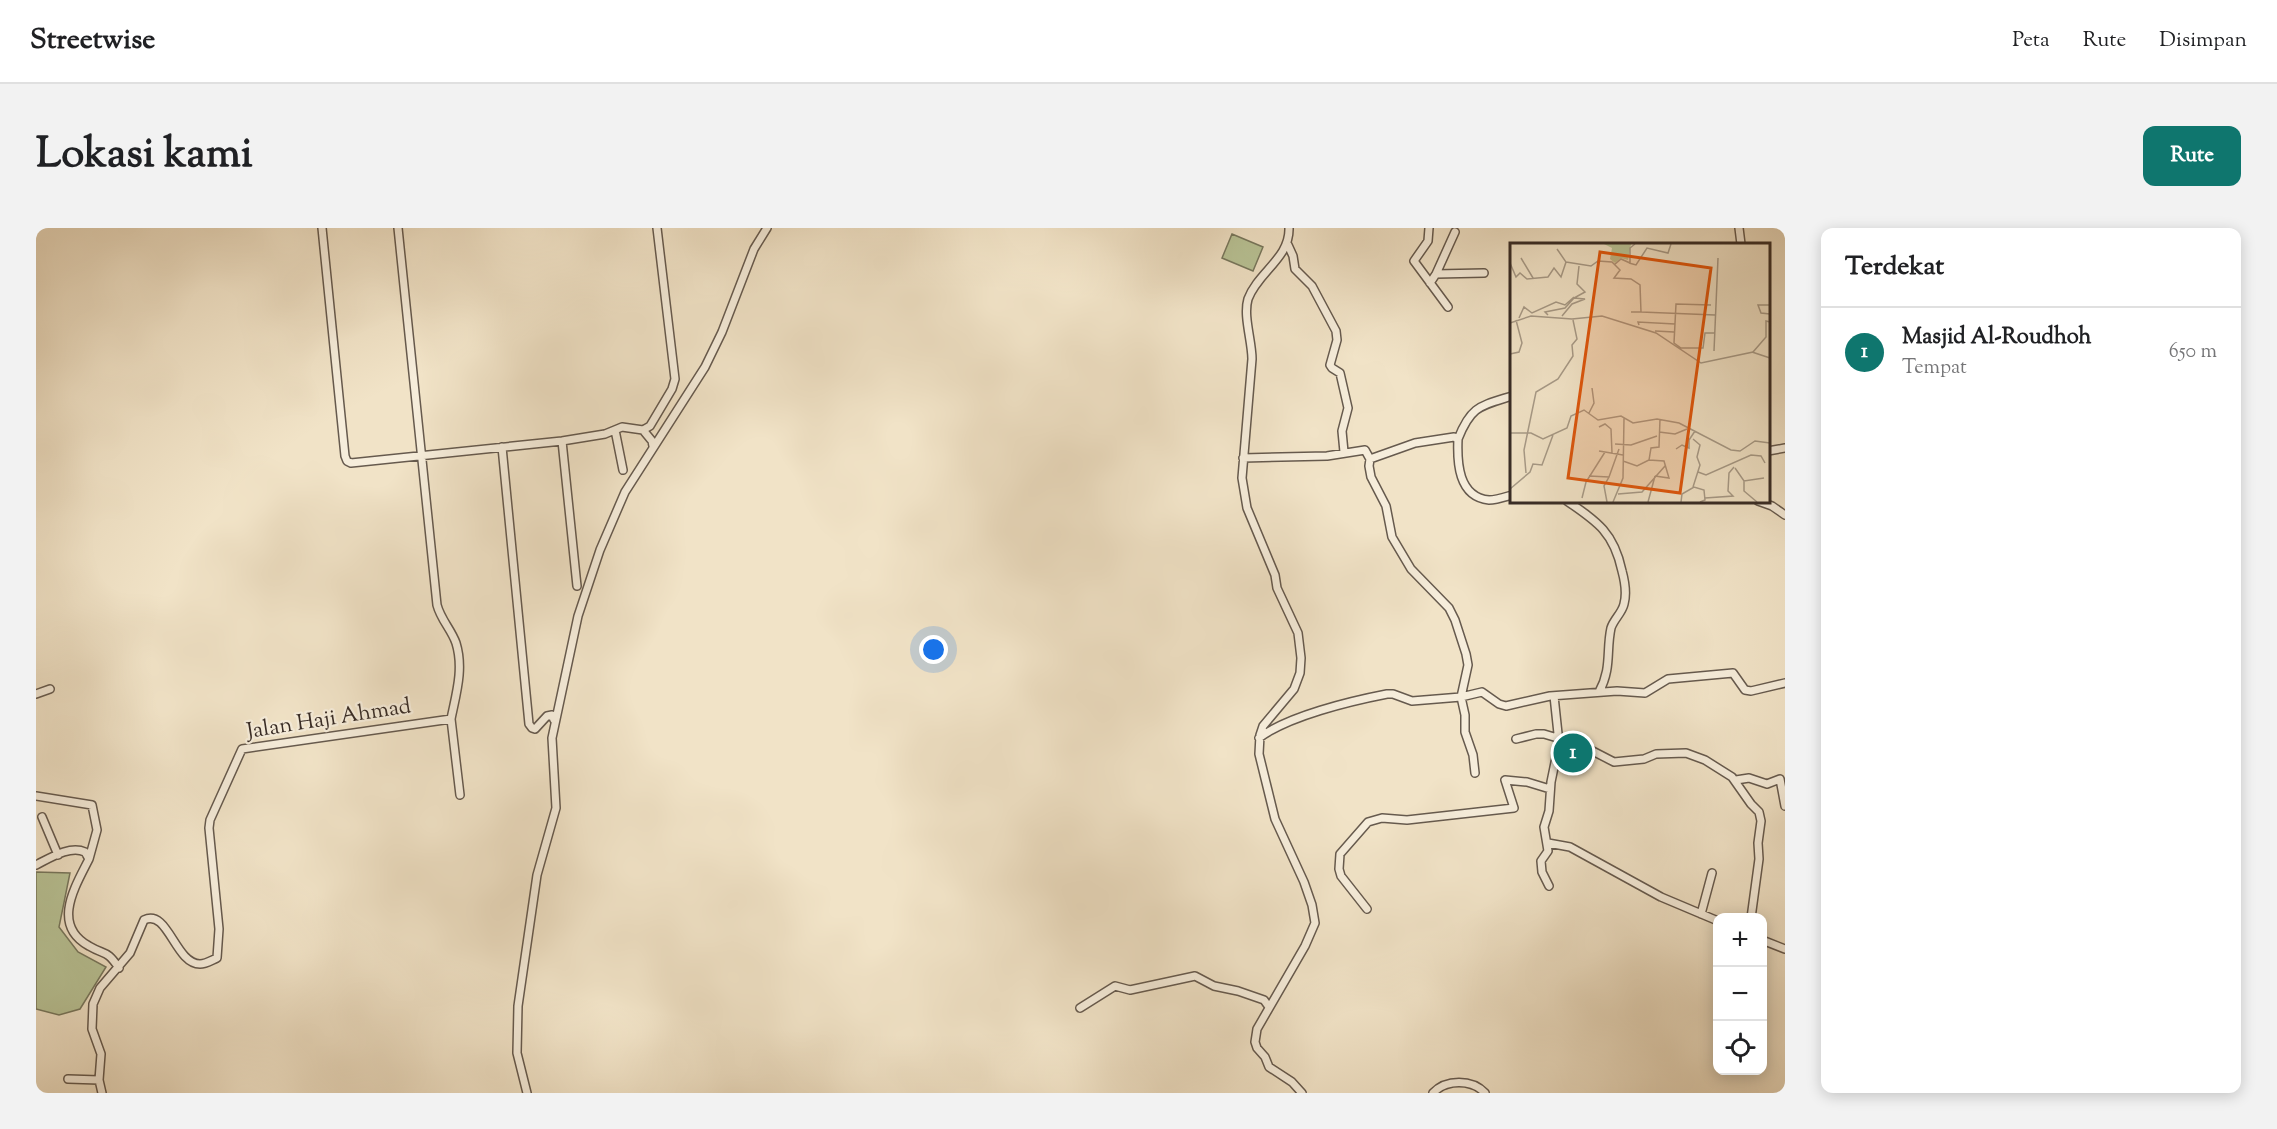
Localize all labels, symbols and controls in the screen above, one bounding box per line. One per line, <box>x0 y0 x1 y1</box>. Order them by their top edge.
text: Streetwise <box>30 21 155 61</box>
text: Peta <box>2012 26 2050 56</box>
text: Rute <box>2083 26 2126 56</box>
text: Disimpan <box>2159 26 2247 56</box>
text: Lokasi kami <box>36 126 253 186</box>
button: Rute <box>2143 126 2241 186</box>
inset map <box>1510 243 1770 502</box>
text: Terdekat <box>1845 249 1944 286</box>
text: Masjid Al-Roudhoh <box>1902 322 2092 354</box>
text: 1 <box>1861 338 1868 367</box>
text: 650 m <box>2169 338 2217 367</box>
text: Tempat <box>1902 354 1967 383</box>
your location <box>919 635 948 664</box>
street label: Jalan Haji Ahmad <box>243 691 414 749</box>
pin: 1 <box>1554 730 1592 776</box>
map controls <box>1713 913 1767 1075</box>
button: + <box>1713 913 1767 967</box>
button: − <box>1713 967 1767 1021</box>
button: locate <box>1713 1021 1767 1075</box>

